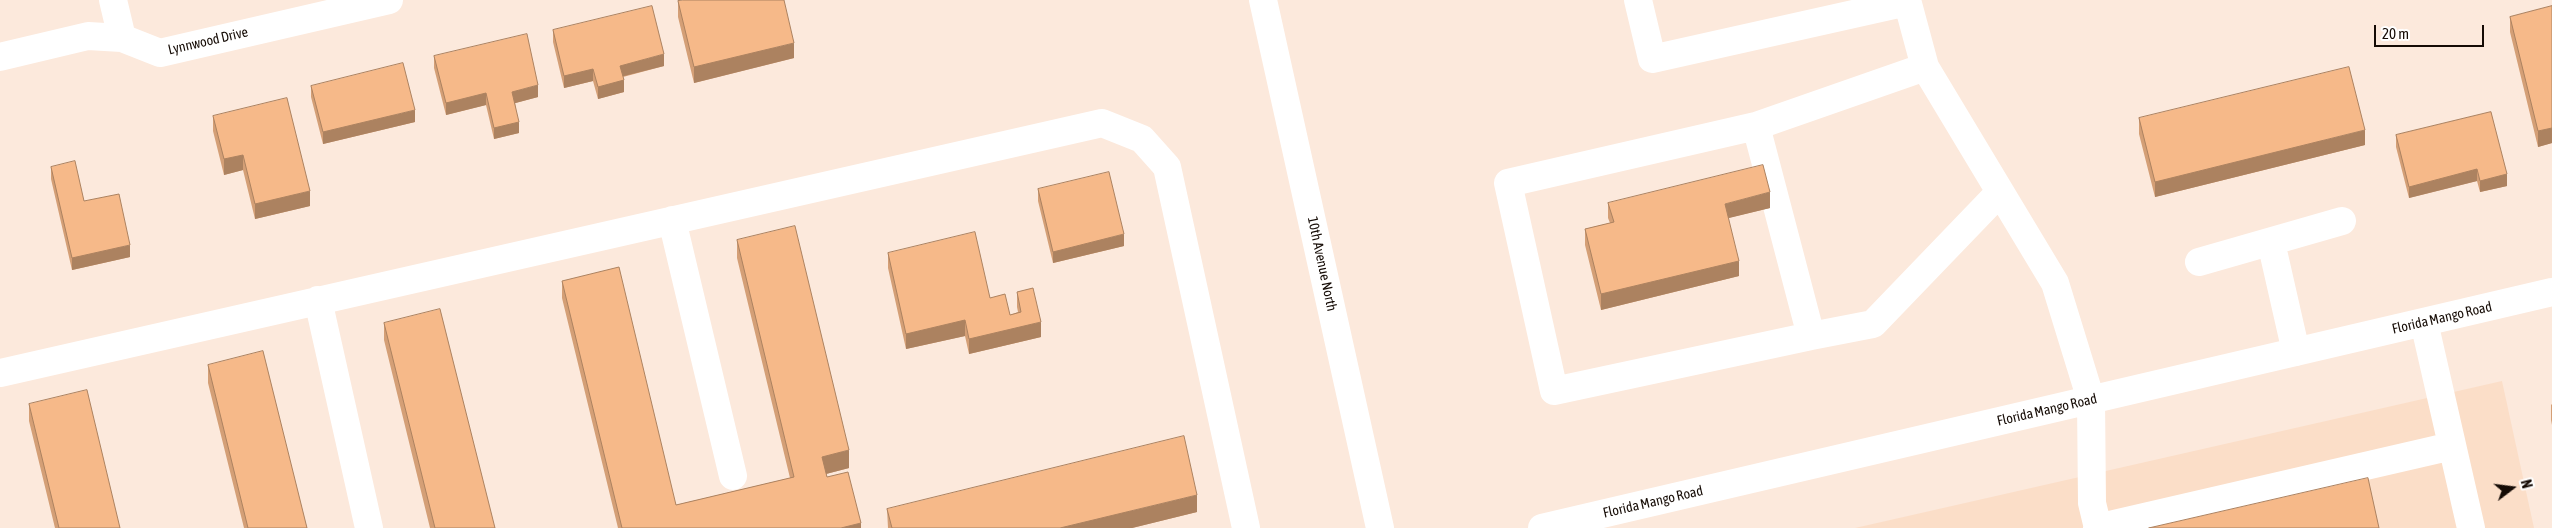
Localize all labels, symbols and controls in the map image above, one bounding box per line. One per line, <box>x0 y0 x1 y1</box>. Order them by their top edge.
scale bar <box>2377 15 2487 47</box>
street label: Lynnwood Drive <box>166 24 250 58</box>
text: 20 m <box>2382 25 2409 42</box>
street label: 10th Avenue North <box>1304 215 1340 313</box>
street label: Florida Mango Road <box>2390 298 2494 338</box>
street label: Florida Mango Road <box>1995 390 2099 430</box>
north arrow <box>2487 463 2537 513</box>
text: N <box>2518 478 2535 490</box>
street label: Florida Mango Road <box>1601 482 1705 522</box>

